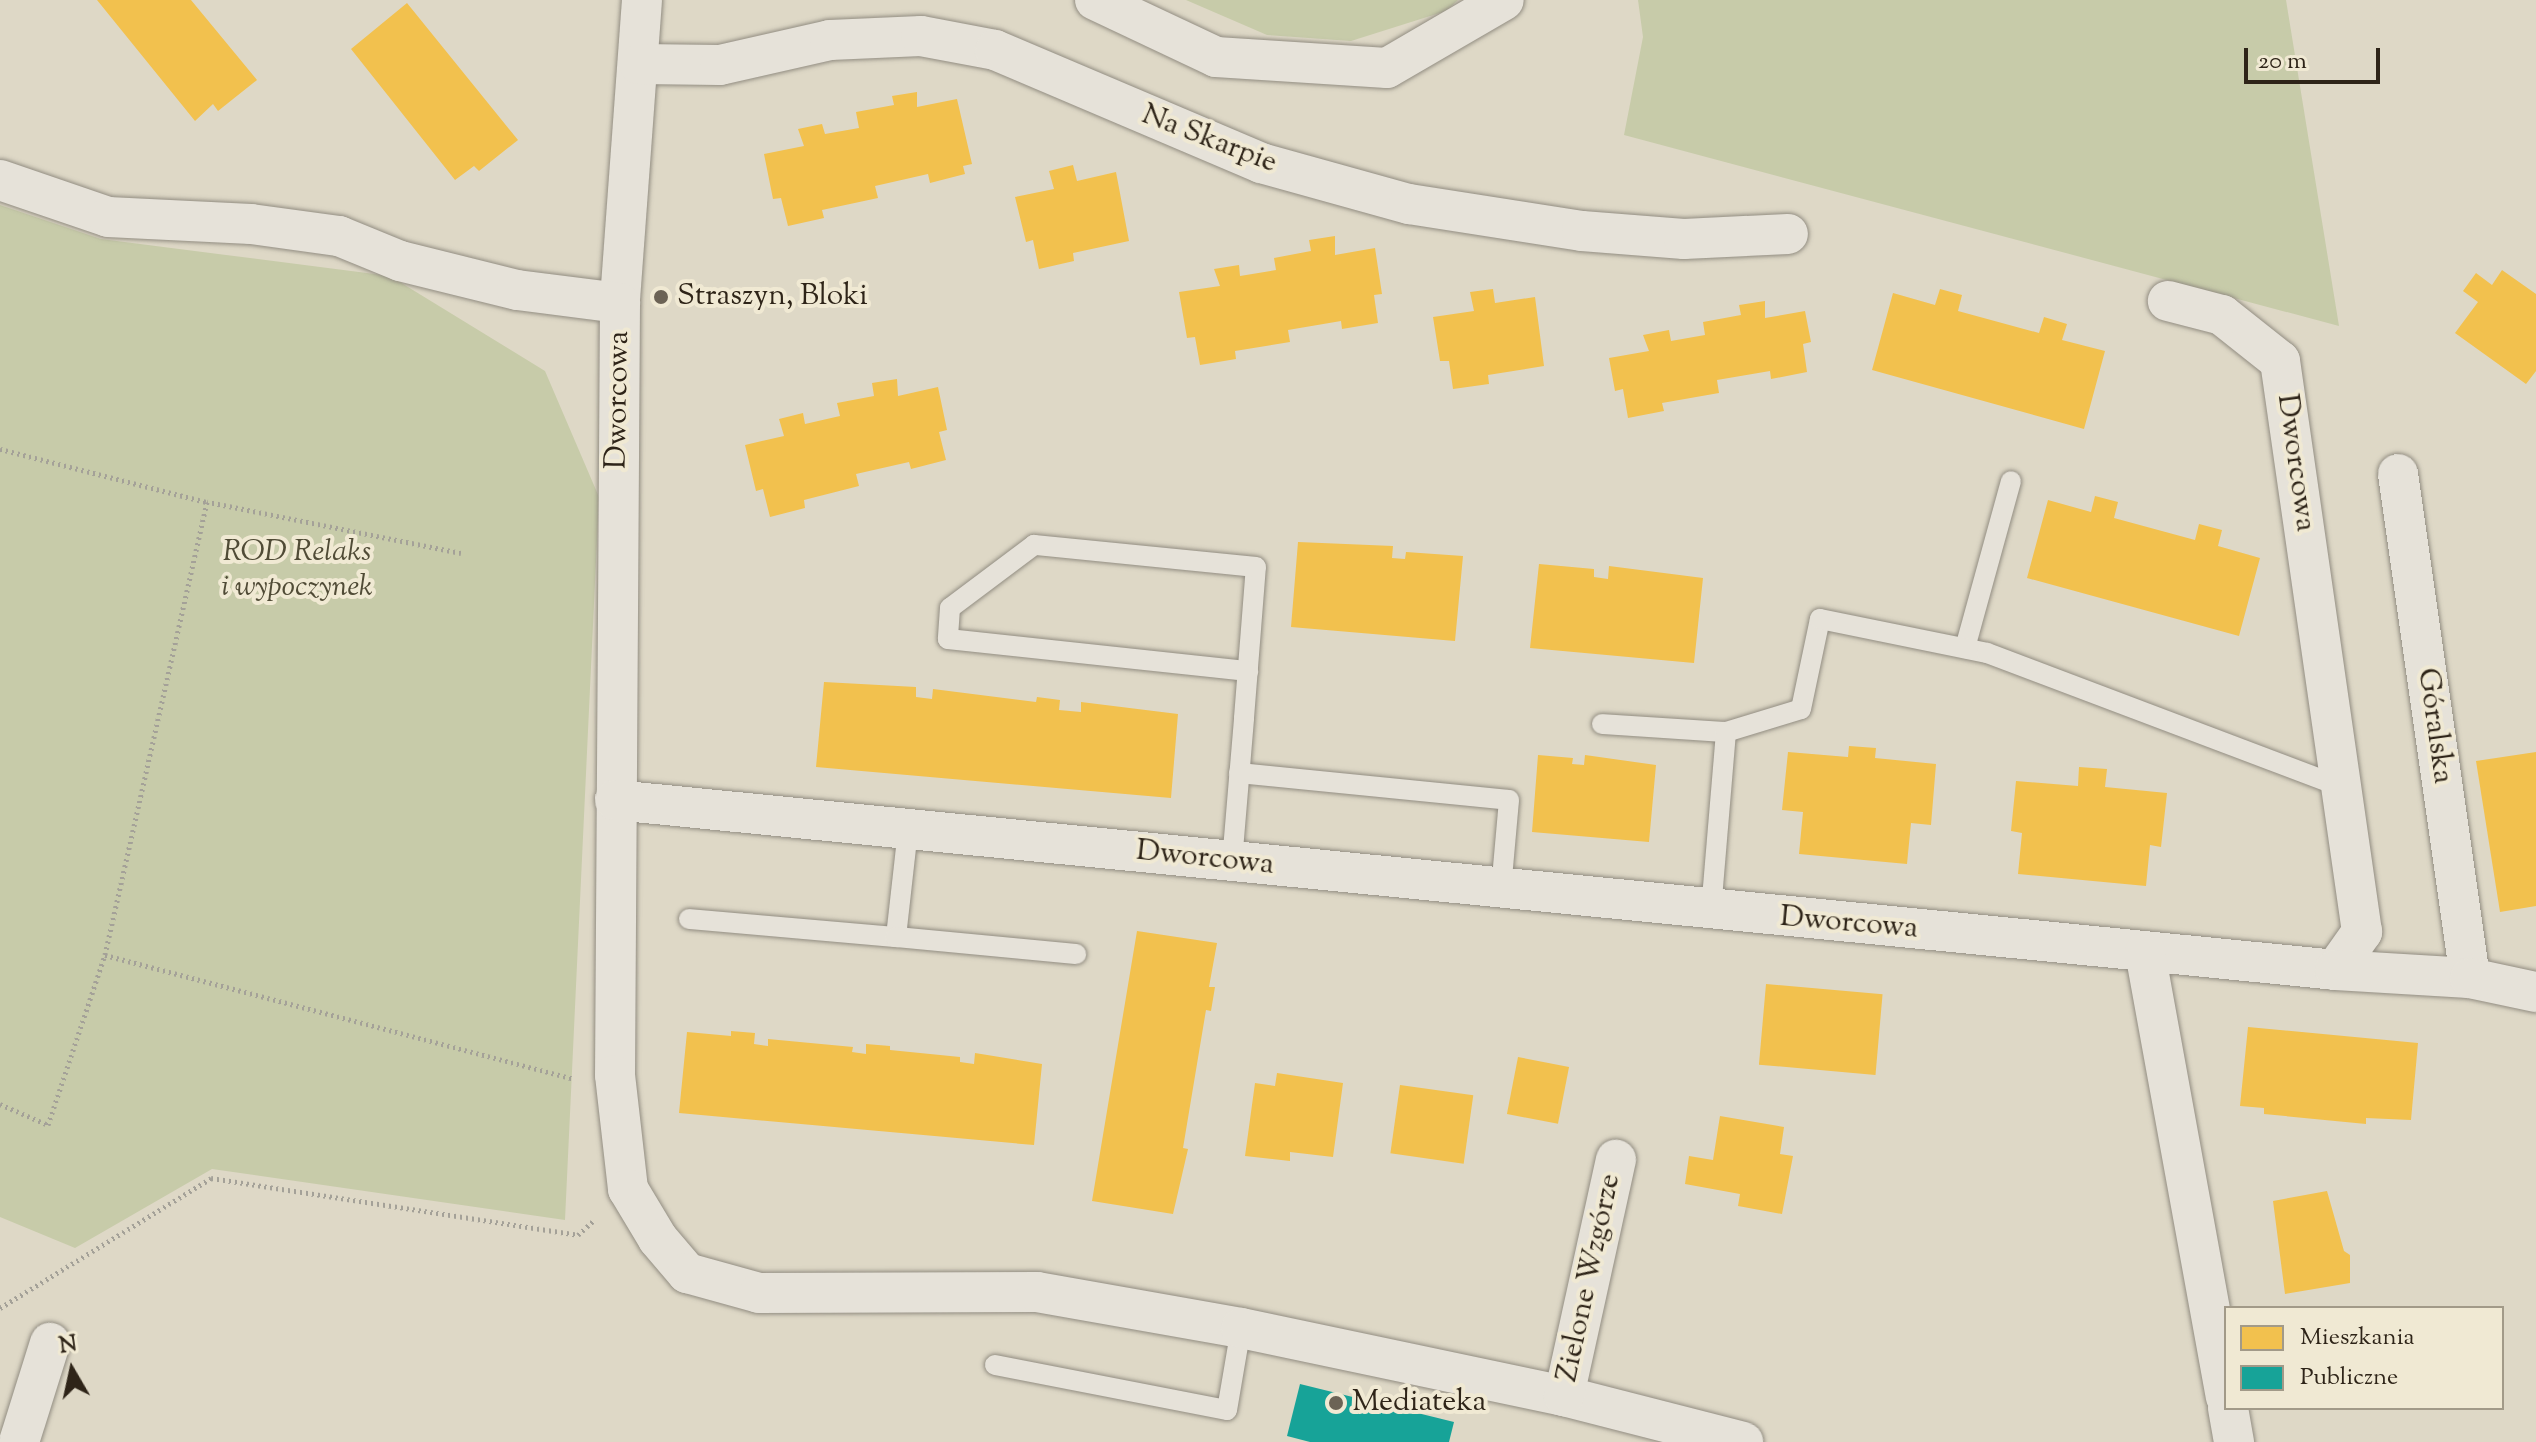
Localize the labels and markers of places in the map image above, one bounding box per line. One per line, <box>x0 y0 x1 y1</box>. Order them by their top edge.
place label: Straszyn, Bloki <box>677 279 868 315</box>
marker: Straszyn, Bloki <box>652 288 670 306</box>
place label: Mediateka <box>1352 1385 1486 1421</box>
marker: Mediateka <box>1327 1394 1345 1412</box>

